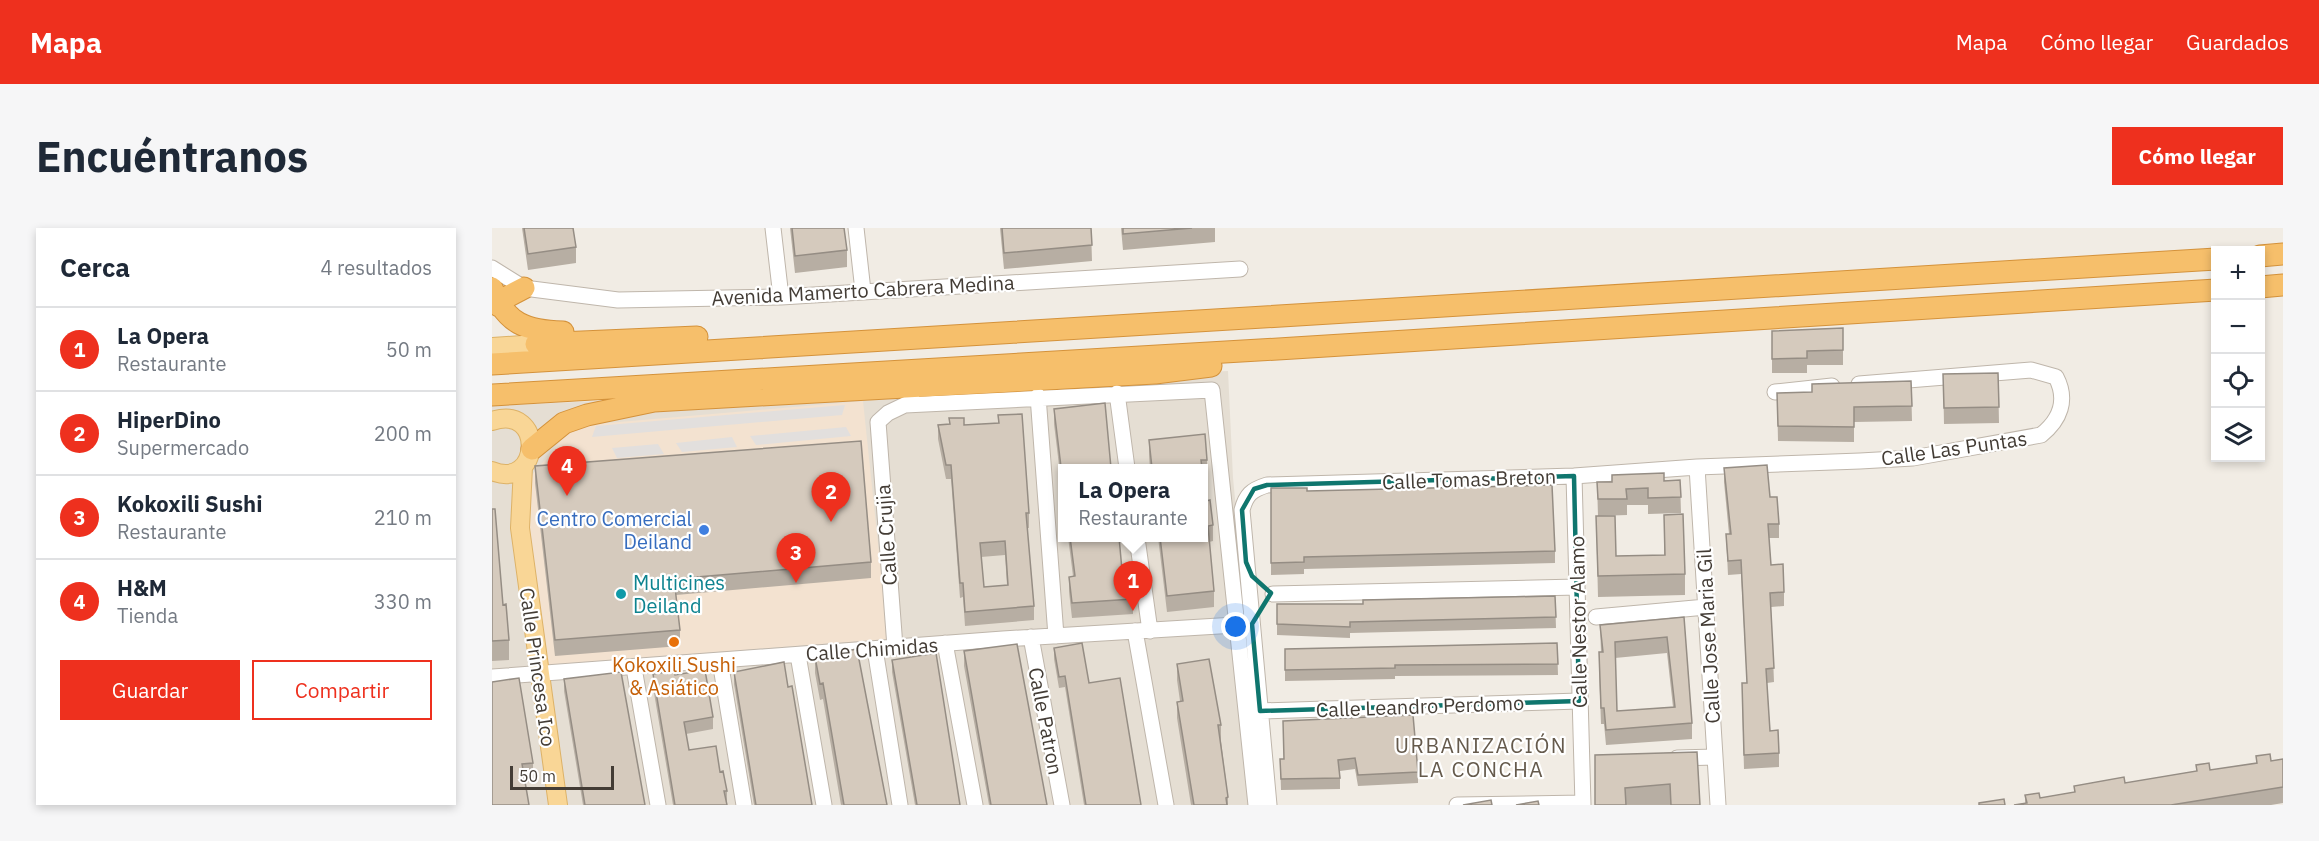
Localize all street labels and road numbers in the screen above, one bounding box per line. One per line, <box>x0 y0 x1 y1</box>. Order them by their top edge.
street label: Avenida Mamerto Cabrera Medina <box>711 269 1016 311</box>
street label: Calle Las Puntas <box>1879 424 2029 472</box>
street label: Calle Tomas Breton <box>1381 462 1557 496</box>
street label: Calle Crujia <box>869 483 903 587</box>
street label: Calle Nestor Alamo <box>1563 536 1593 708</box>
street label: Calle Jose Maria Gil <box>1690 548 1726 724</box>
street label: Calle Princesa Ico <box>513 586 563 748</box>
street label: Calle Chimidas <box>805 631 939 667</box>
street label: Calle Patron <box>1022 665 1070 777</box>
street label: Calle Leandro Perdomo <box>1315 689 1525 723</box>

